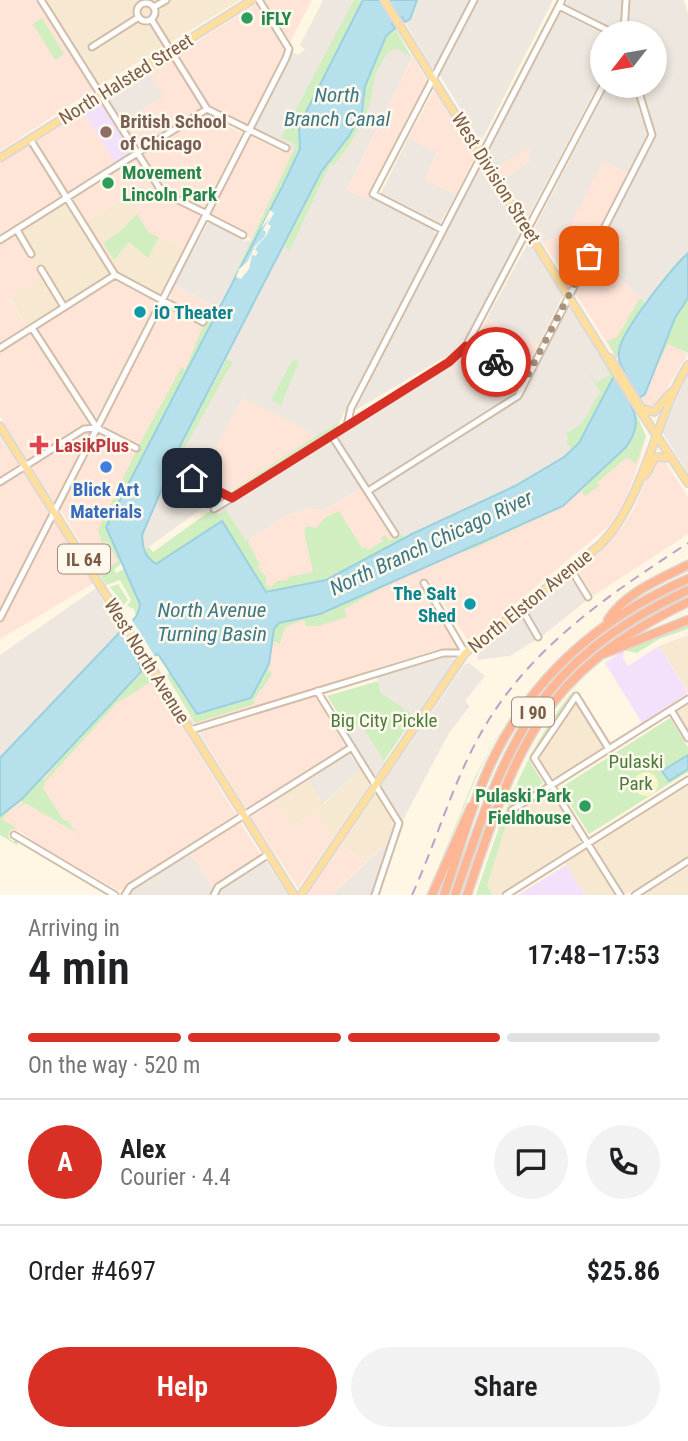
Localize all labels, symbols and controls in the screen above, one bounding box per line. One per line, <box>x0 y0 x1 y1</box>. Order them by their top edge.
place label: iFLY <box>261 7 292 30</box>
marker: iFLY <box>239 10 255 26</box>
north arrow <box>590 21 667 98</box>
map controls <box>590 21 667 98</box>
street label: North Halsted Street <box>55 29 197 129</box>
water label: North Branch Canal <box>284 83 390 131</box>
street label: West Division Street <box>446 108 546 248</box>
place label: British School of Chicago <box>120 110 227 155</box>
marker: British School of Chicago <box>98 124 114 140</box>
place label: Movement Lincoln Park <box>122 161 218 206</box>
marker: Movement Lincoln Park <box>100 175 116 191</box>
pin <box>559 226 619 286</box>
icon: bag <box>570 237 608 275</box>
place label: iO Theater <box>154 301 233 324</box>
marker: iO Theater <box>132 304 148 320</box>
courier <box>461 327 531 397</box>
icon: bike <box>477 343 515 381</box>
place label: LasikPlus <box>55 434 129 457</box>
marker: LasikPlus <box>29 435 49 455</box>
pin <box>162 448 222 508</box>
marker: Blick Art Materials <box>98 459 114 475</box>
icon: home <box>173 459 211 497</box>
place label: Blick Art Materials <box>70 478 142 523</box>
water label: North Branch Chicago River <box>326 485 537 601</box>
road number: IL 64 <box>58 544 110 574</box>
street label: North Elston Avenue <box>464 544 597 658</box>
place label: The Salt Shed <box>393 582 456 627</box>
street label: West North Avenue <box>99 594 195 728</box>
marker: The Salt Shed <box>462 596 478 612</box>
water label: North Avenue Turning Basin <box>157 598 267 646</box>
road number: I 90 <box>512 698 554 726</box>
park label: Big City Pickle <box>331 709 438 732</box>
park label: Pulaski Park <box>609 750 663 795</box>
place label: Pulaski Park Fieldhouse <box>475 784 572 829</box>
marker: Pulaski Park Fieldhouse <box>577 798 593 814</box>
text: Arriving in <box>28 915 120 942</box>
text: 17:48–17:53 <box>527 940 660 970</box>
text: 4 min <box>28 941 130 995</box>
text: On the way · 520 m <box>28 1052 200 1079</box>
button: chat <box>494 1125 568 1199</box>
button: phone <box>586 1125 660 1199</box>
text: Alex <box>120 1134 166 1164</box>
text: A <box>57 1147 73 1177</box>
text: Courier · 4.4 <box>120 1164 231 1191</box>
text: Order #4697 <box>28 1256 156 1286</box>
text: $25.86 <box>587 1256 660 1286</box>
button: Help <box>28 1347 337 1427</box>
button: Share <box>351 1347 660 1427</box>

